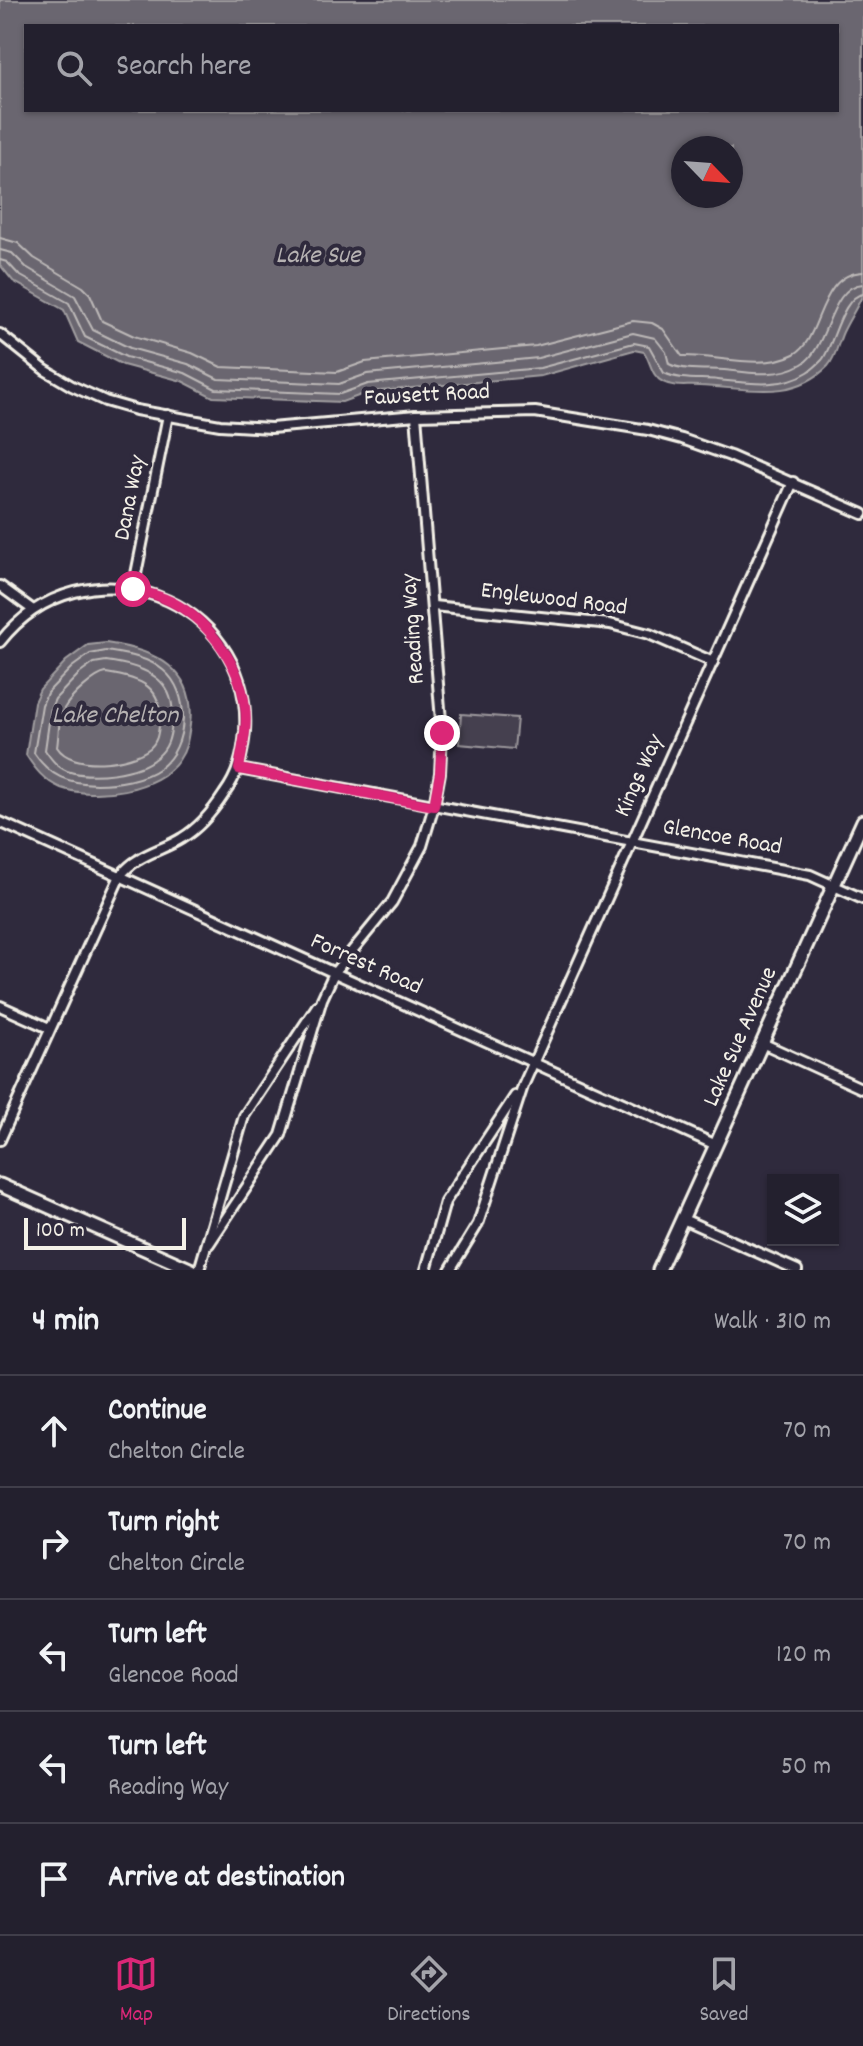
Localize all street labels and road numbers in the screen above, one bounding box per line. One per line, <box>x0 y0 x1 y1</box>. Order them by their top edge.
street label: Fawsett Road <box>363 376 491 416</box>
street label: Dana Way <box>106 451 156 544</box>
street label: Reading Way <box>393 571 435 686</box>
street label: Englewood Road <box>479 574 629 626</box>
street label: Kings Way <box>607 728 674 823</box>
street label: Glencoe Road <box>660 811 784 865</box>
street label: Forrest Road <box>305 925 427 1005</box>
street label: Lake Sue Avenue <box>695 962 787 1112</box>

